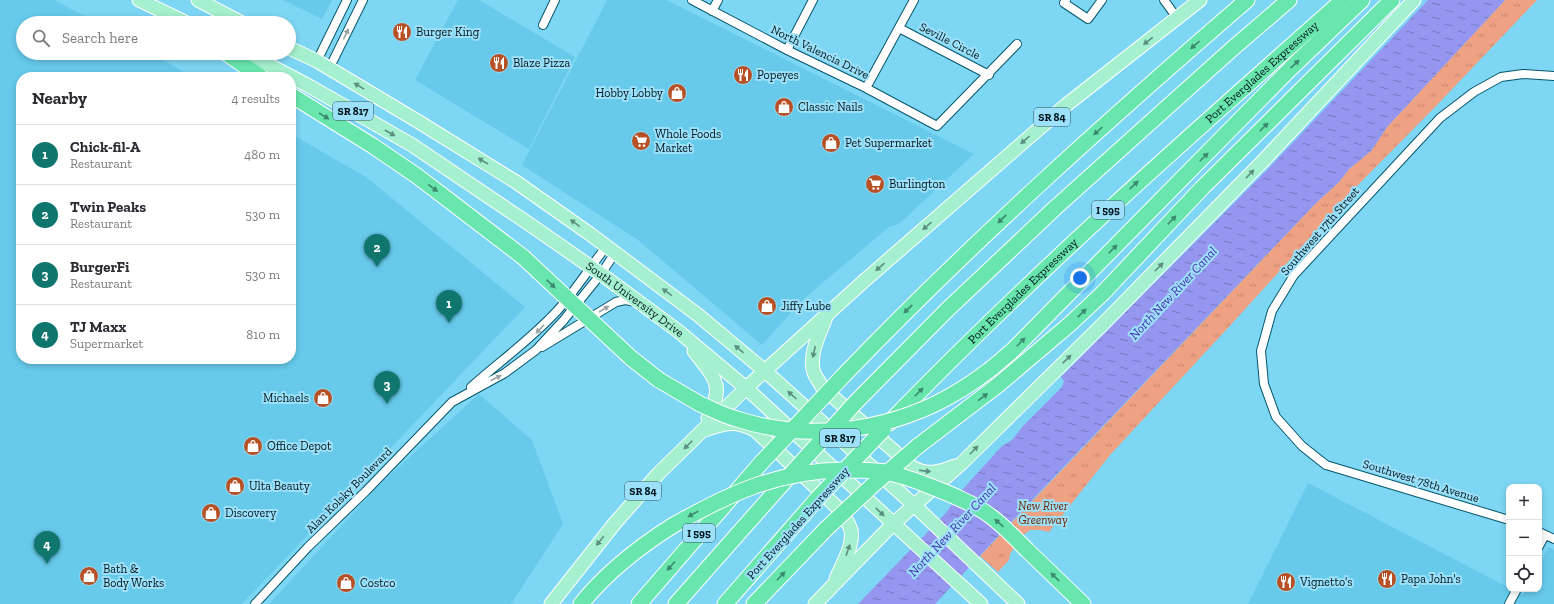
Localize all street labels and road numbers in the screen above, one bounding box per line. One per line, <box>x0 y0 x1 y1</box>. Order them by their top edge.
street label: Port Everglades Expressway <box>1202 18 1322 126</box>
street label: Seville Circle <box>917 20 983 63</box>
street label: North Valencia Drive <box>769 22 872 82</box>
road number: SR 817 <box>333 102 373 120</box>
road number: SR 84 <box>1034 108 1070 126</box>
street label: Southwest 17th Street <box>1278 183 1363 278</box>
road number: I 595 <box>1092 201 1124 219</box>
street label: Port Everglades Expressway <box>965 235 1081 347</box>
street label: South University Drive <box>583 259 687 340</box>
road number: SR 817 <box>820 429 860 447</box>
street label: Alan Kolsky Boulevard <box>303 444 395 536</box>
street label: Southwest 78th Avenue <box>1361 457 1481 505</box>
street label: Port Everglades Expressway <box>744 463 853 582</box>
road number: SR 84 <box>625 482 661 500</box>
road number: I 595 <box>683 524 715 542</box>

